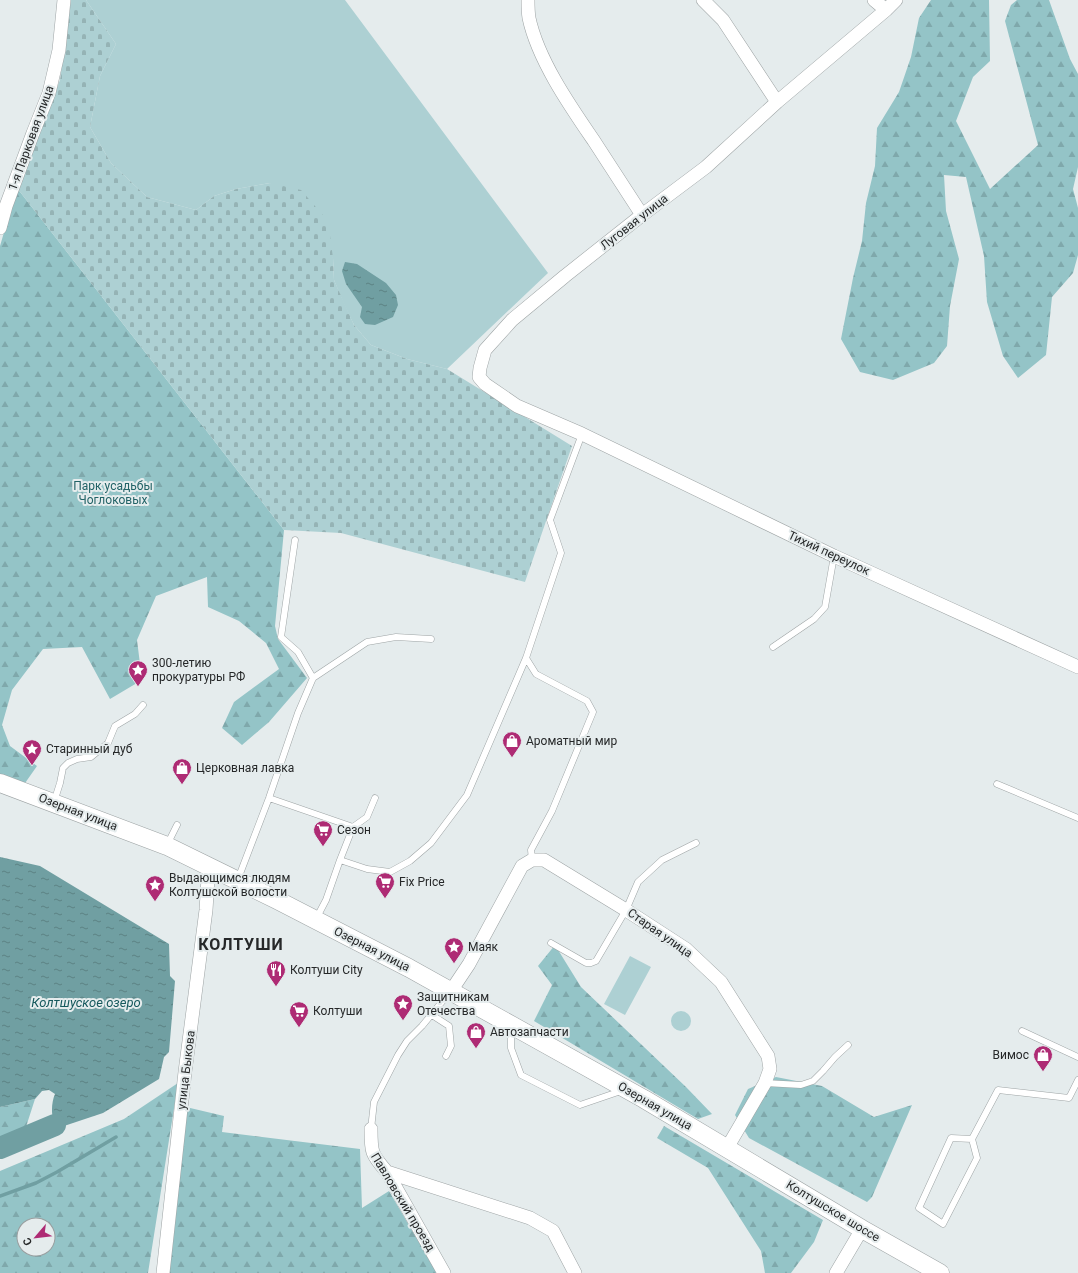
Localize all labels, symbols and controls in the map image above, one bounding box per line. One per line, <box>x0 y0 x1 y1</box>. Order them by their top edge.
street label: 1-я Парковая улица <box>6 84 56 192</box>
street label: Луговая улица <box>597 191 671 253</box>
park label: Парк усадьбы Чоглоковых <box>73 479 153 507</box>
street label: Тихий переулок <box>786 528 872 578</box>
place label: 300-летию прокуратуры РФ <box>152 656 245 684</box>
place icon: 300-летию прокуратуры РФ <box>127 659 149 687</box>
shop icon: Ароматный мир <box>501 730 523 758</box>
place label: Ароматный мир <box>526 734 617 748</box>
place icon: Старинный дуб <box>21 738 43 766</box>
place label: Старинный дуб <box>46 742 133 756</box>
shop icon: Церковная лавка <box>171 757 193 785</box>
place label: Церковная лавка <box>196 761 294 775</box>
street label: Озерная улица <box>37 791 119 833</box>
supermarket icon: Сезон <box>312 819 334 847</box>
place label: Сезон <box>337 823 371 837</box>
place label: Выдающимся людям Колтушской волости <box>169 871 290 899</box>
supermarket icon: Fix Price <box>374 871 396 899</box>
place icon: Выдающимся людям Колтушской волости <box>144 874 166 902</box>
place label: Fix Price <box>399 875 445 889</box>
street label: Старая улица <box>625 906 695 960</box>
street label: Озерная улица <box>332 924 412 974</box>
district label: КОЛТУШИ <box>198 935 284 954</box>
place icon: Маяк <box>443 936 465 964</box>
place label: Маяк <box>468 940 499 954</box>
restaurant icon: Колтуши City <box>265 959 287 987</box>
place label: Колтуши City <box>290 963 363 977</box>
place label: Защитникам Отечества <box>417 990 489 1018</box>
place icon: Защитникам Отечества <box>392 993 414 1021</box>
water label: Колтшуское озеро <box>31 995 141 1010</box>
supermarket icon: Колтуши <box>288 1000 310 1028</box>
place label: Колтуши <box>313 1004 362 1018</box>
shop icon: Автозапчасти <box>465 1021 487 1049</box>
place label: Автозапчасти <box>490 1025 569 1039</box>
street label: улица Быкова <box>174 1030 198 1110</box>
shop icon: Вимос <box>1032 1044 1054 1072</box>
place label: Вимос <box>993 1048 1029 1062</box>
street label: Озерная улица <box>615 1079 695 1133</box>
street label: Павловский проезд <box>368 1150 438 1254</box>
street label: Колтушское шоссе <box>784 1178 882 1244</box>
north arrow <box>16 1217 56 1257</box>
text: С <box>20 1235 35 1248</box>

